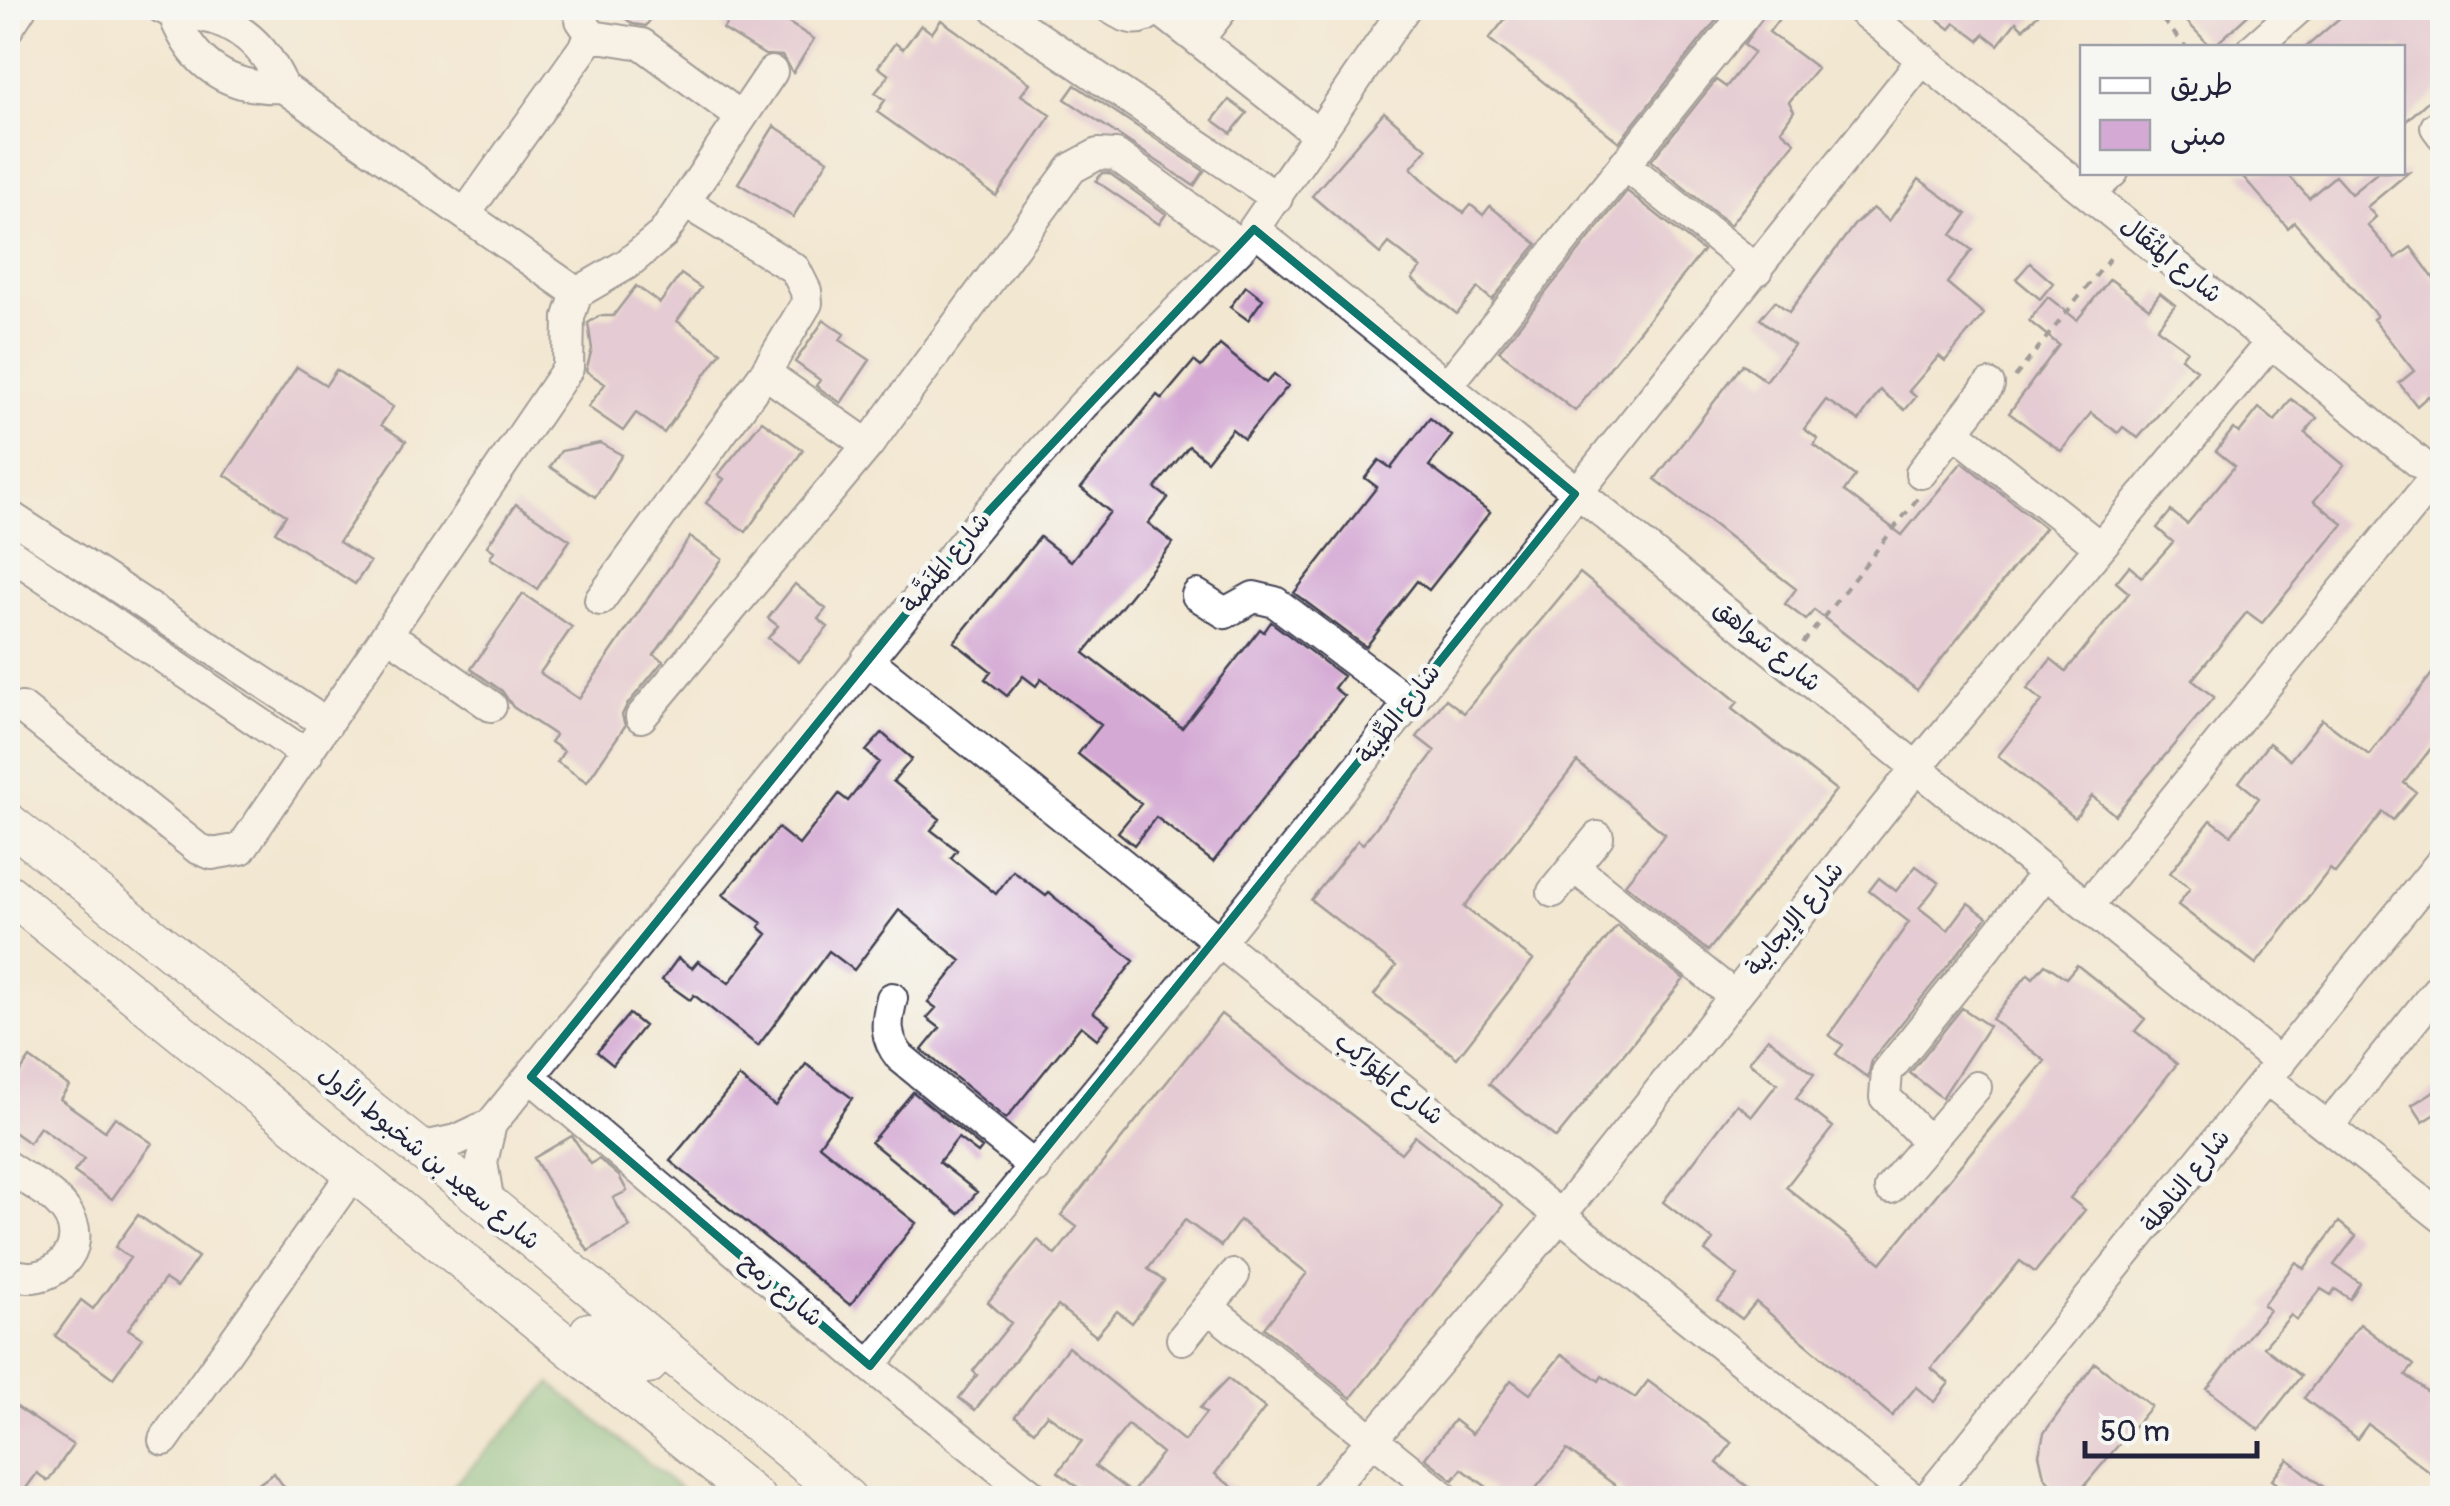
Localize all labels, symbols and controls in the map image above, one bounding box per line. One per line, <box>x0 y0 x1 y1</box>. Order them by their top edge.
legend <box>2080 45 2405 175</box>
text: طريق <box>2170 67 2233 104</box>
text: مبنى <box>2170 117 2226 154</box>
street label: شارع المِثْقَال <box>2113 210 2228 311</box>
street label: شارع المَنَصَّة <box>895 506 998 620</box>
street label: شارع شواهق <box>1706 593 1827 700</box>
street label: شارع الطِّيبَة <box>1350 658 1448 771</box>
street label: شارع الإيجابية <box>1739 855 1852 984</box>
street label: شارع المَوَاكِب <box>1328 1026 1450 1133</box>
street label: شارع سعيد بن شخبوط الأول <box>311 1057 548 1258</box>
street label: شارع الناهلة <box>2135 1123 2238 1240</box>
street label: شارع رمح <box>732 1246 829 1334</box>
scale bar <box>2085 1396 2258 1458</box>
text: 50 m <box>2100 1413 2170 1450</box>

